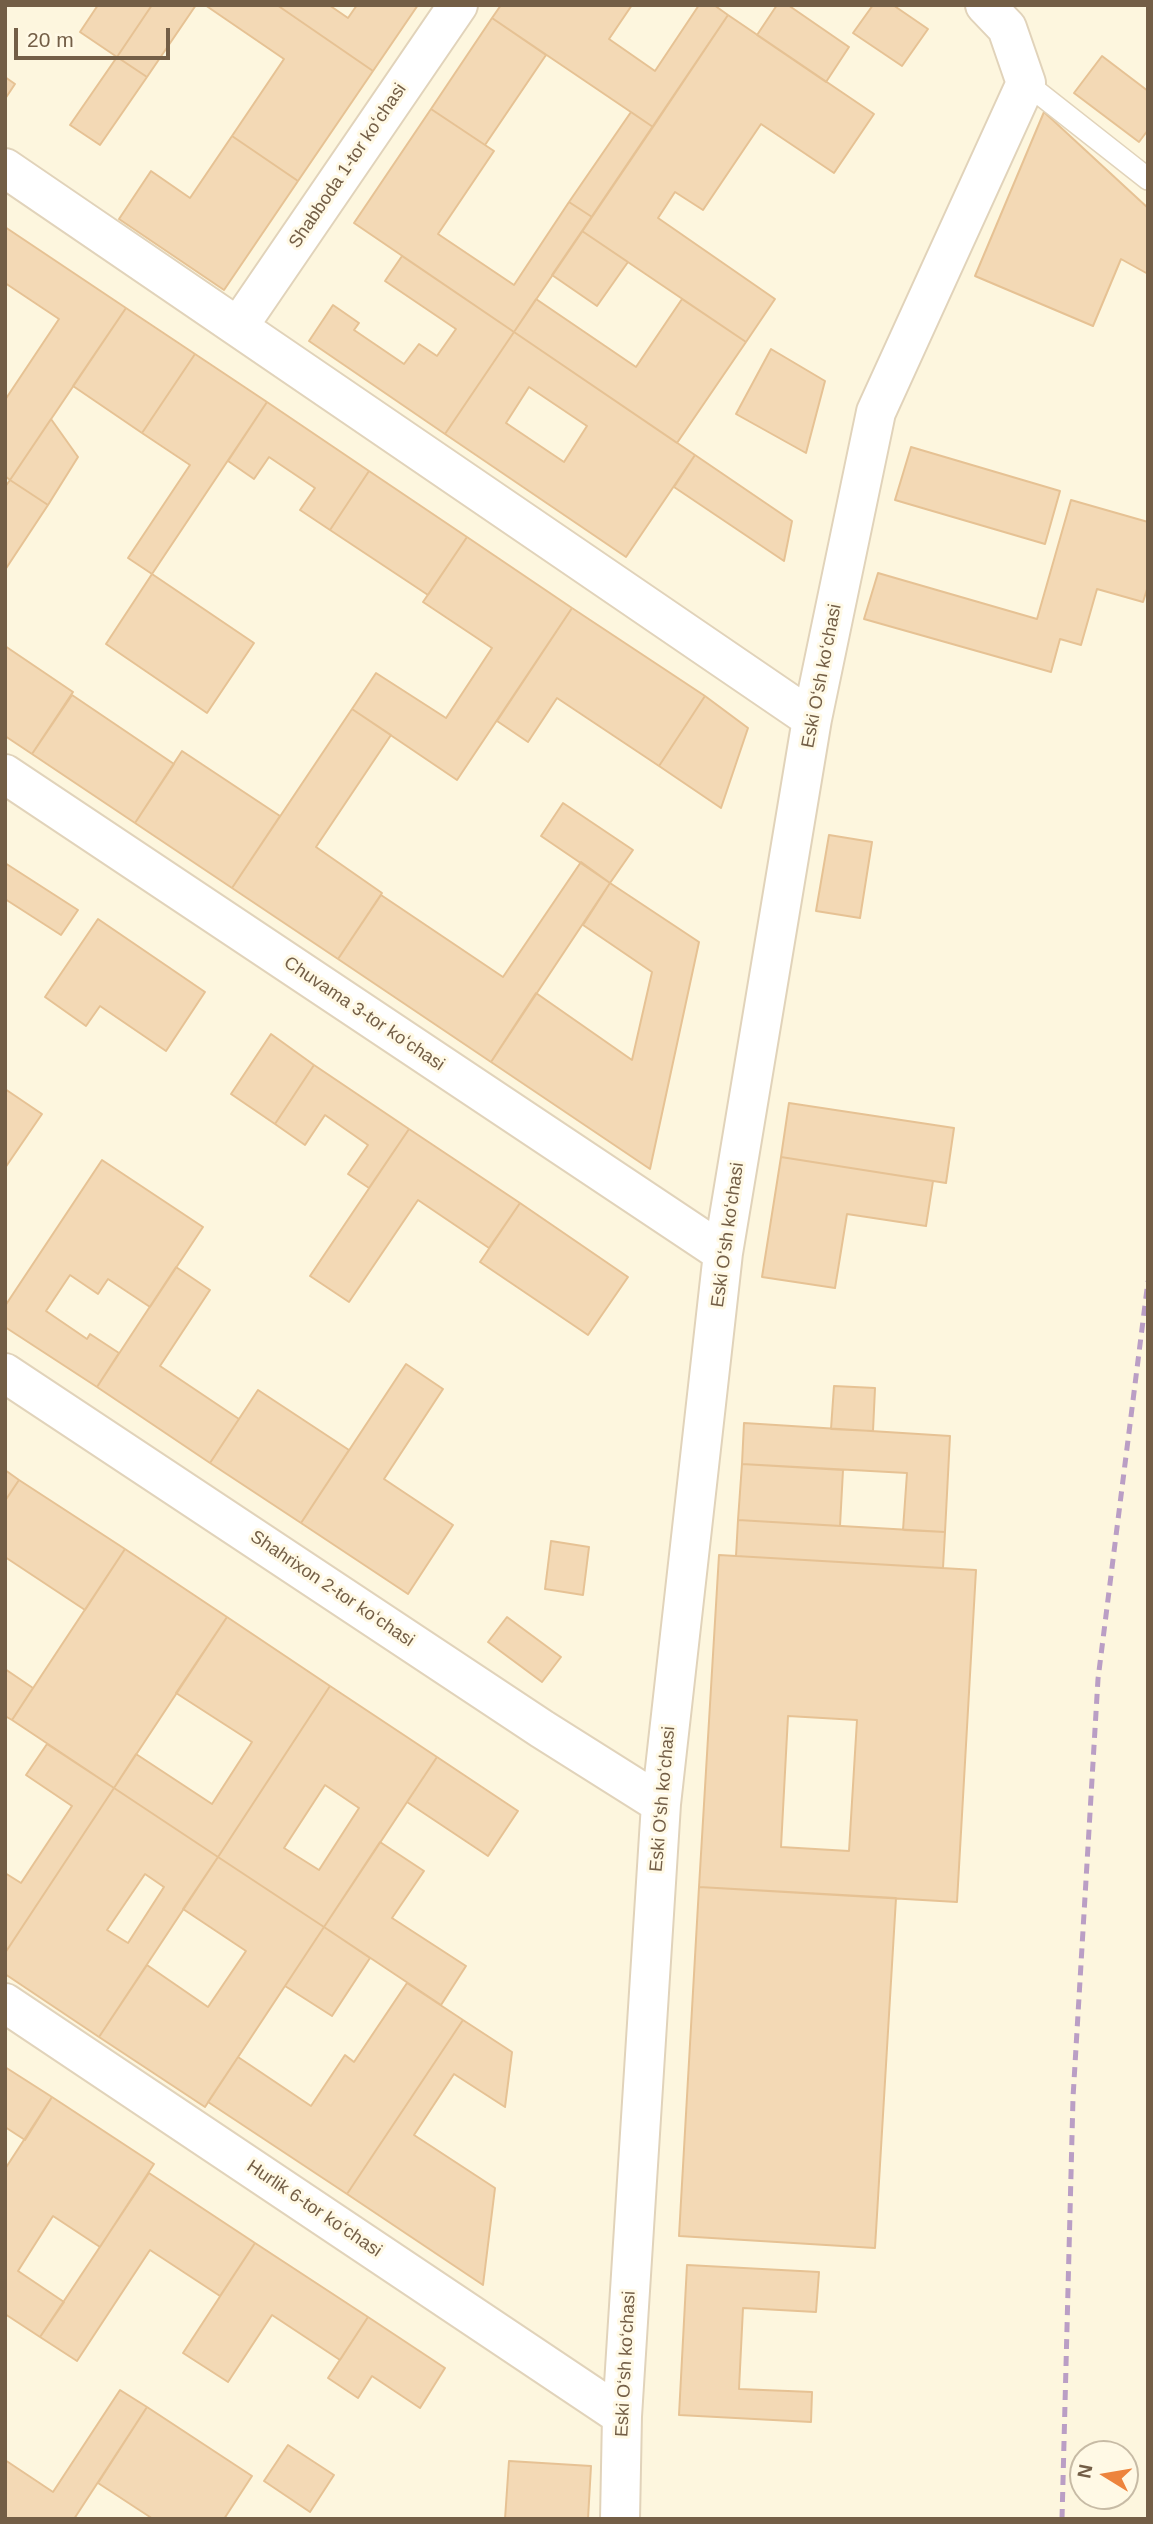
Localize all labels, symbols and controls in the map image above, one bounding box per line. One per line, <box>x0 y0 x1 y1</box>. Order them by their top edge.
scale bar <box>18 14 173 58</box>
text: 20 m <box>27 28 74 51</box>
street label: Shabboda 1-tor koʻchasi <box>285 79 411 253</box>
street label: Eski Oʻsh koʻchasi <box>797 602 847 750</box>
street label: Chuvama 3-tor koʻchasi <box>280 952 448 1076</box>
street label: Eski Oʻsh koʻchasi <box>707 1161 749 1309</box>
street label: Shahrixon 2-tor koʻchasi <box>246 1526 418 1652</box>
street label: Eski Oʻsh koʻchasi <box>646 1725 680 1873</box>
street label: Hurlik 6-tor koʻchasi <box>242 2156 386 2262</box>
street label: Eski Oʻsh koʻchasi <box>611 2291 641 2437</box>
north arrow <box>1069 2440 1139 2510</box>
text: N <box>1073 2463 1096 2480</box>

